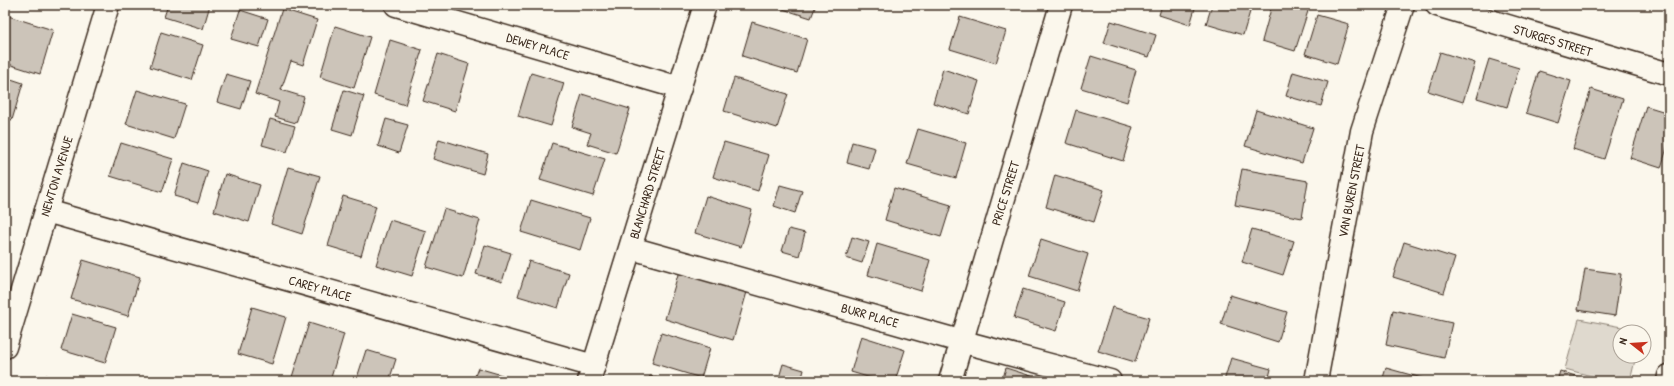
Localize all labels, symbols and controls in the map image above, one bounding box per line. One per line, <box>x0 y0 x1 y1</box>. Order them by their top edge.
street label: STURGES STREET <box>1511 19 1596 61</box>
street label: DEWEY PLACE <box>504 28 572 64</box>
street label: NEWTON AVENUE <box>35 133 77 218</box>
street label: VAN BUREN STREET <box>1333 142 1369 239</box>
street label: BLANCHARD STREET <box>625 144 670 241</box>
street label: PRICE STREET <box>987 158 1024 227</box>
street label: CAREY PLACE <box>287 271 354 306</box>
street label: BURR PLACE <box>839 298 901 332</box>
north arrow <box>1612 324 1652 364</box>
text: N <box>1615 336 1630 346</box>

